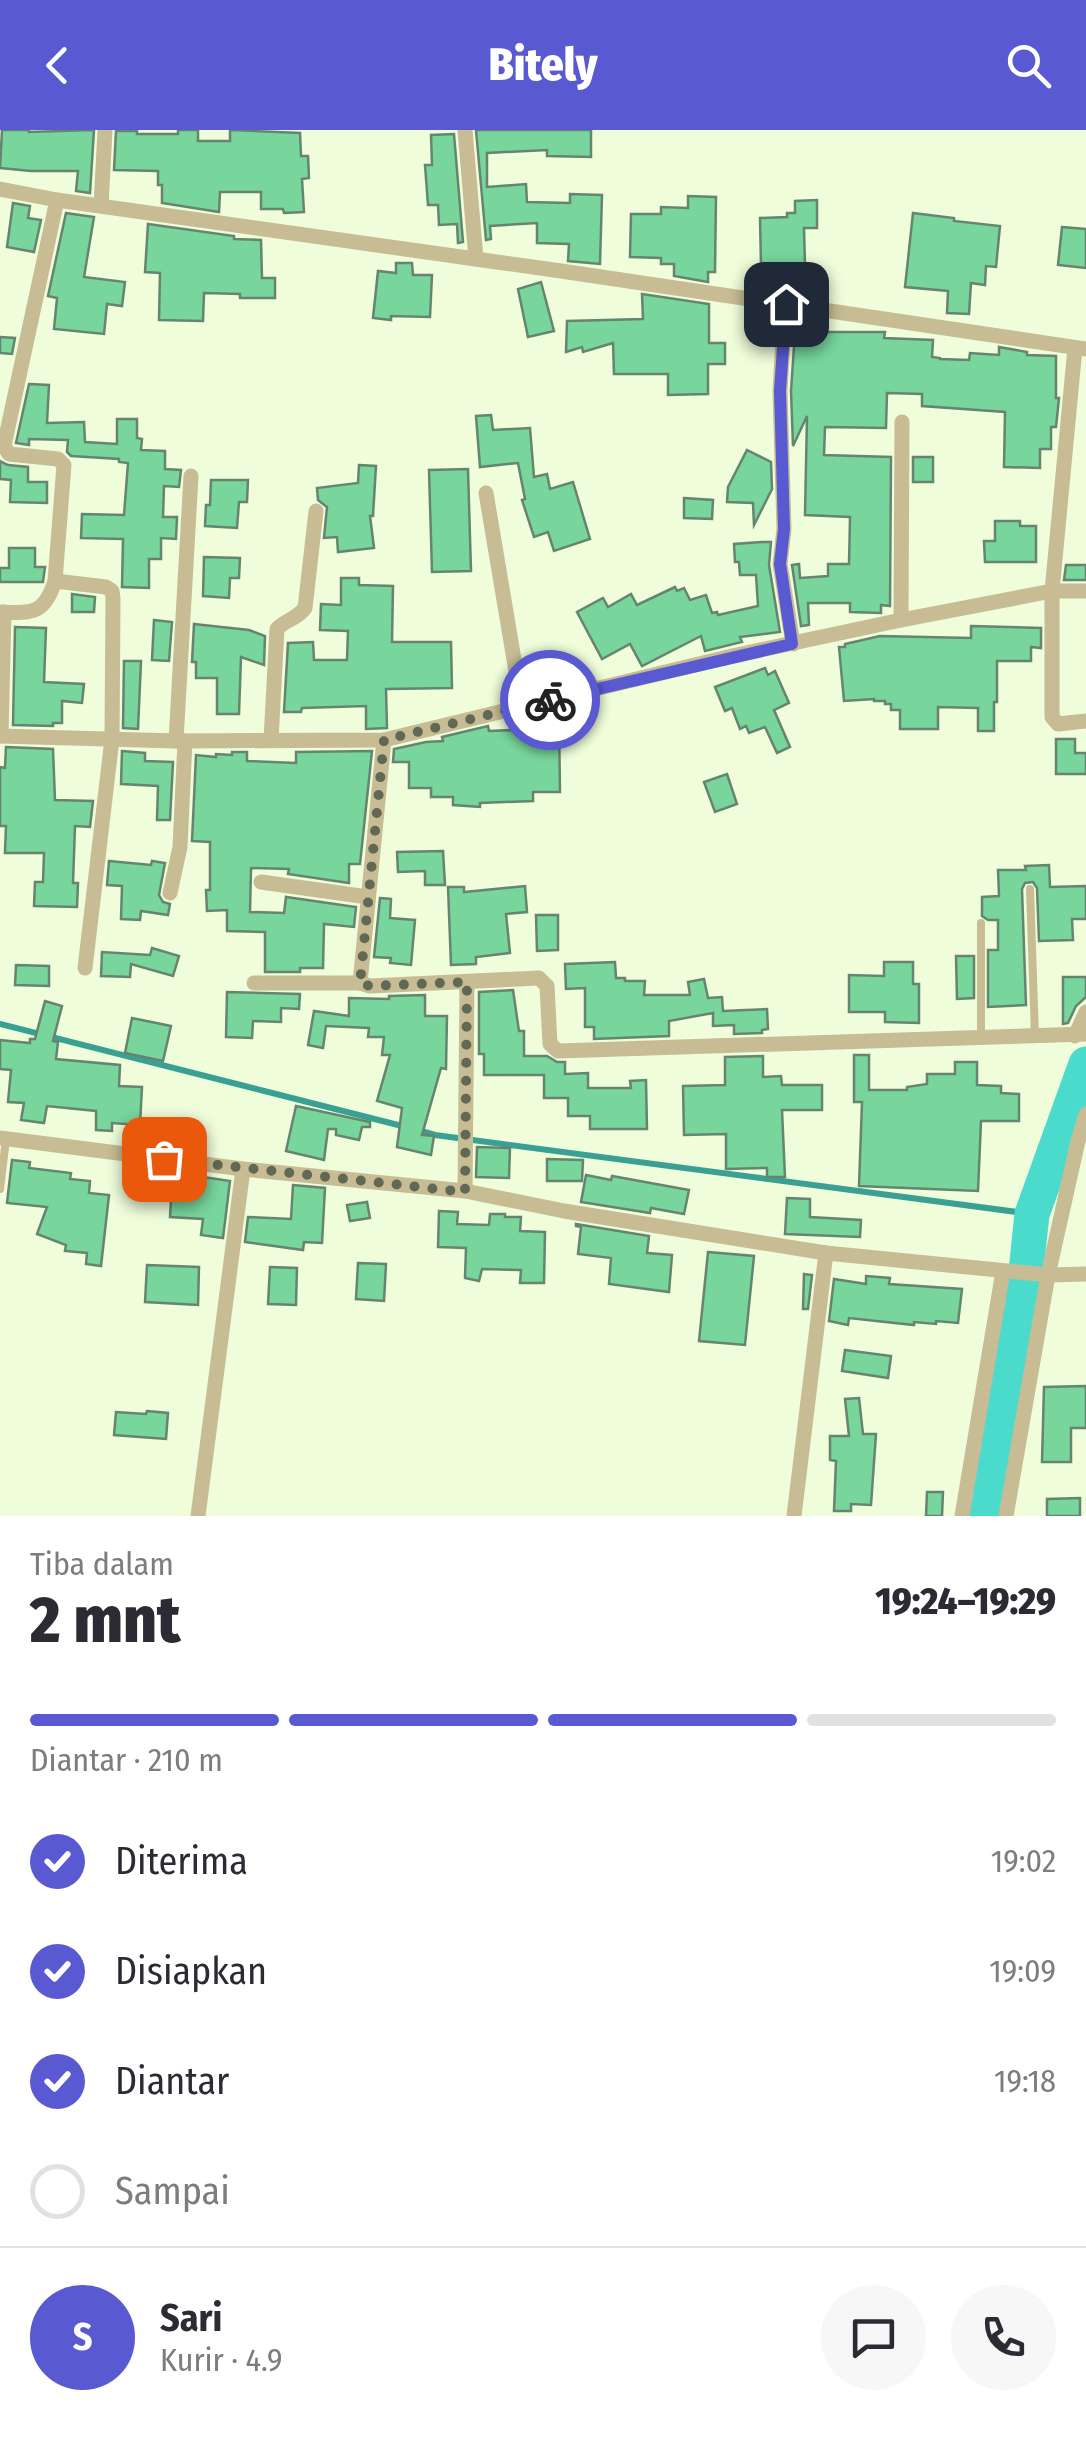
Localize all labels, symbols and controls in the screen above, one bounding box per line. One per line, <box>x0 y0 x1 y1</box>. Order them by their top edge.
icon: back <box>30 38 85 93</box>
text: Bitely <box>488 38 598 92</box>
icon: search <box>1001 38 1056 93</box>
pin <box>744 262 829 347</box>
icon: home <box>759 277 814 332</box>
courier <box>500 650 600 750</box>
icon: bike <box>523 673 578 728</box>
pin <box>122 1117 207 1202</box>
icon: bag <box>137 1132 192 1187</box>
text: Tiba dalam <box>30 1545 174 1583</box>
text: 19:24–19:29 <box>875 1578 1056 1624</box>
text: 2 mnt <box>30 1581 180 1659</box>
text: Diantar · 210 m <box>30 1741 223 1779</box>
icon: check <box>30 1834 85 1889</box>
text: Diterima <box>115 1838 248 1884</box>
text: 19:02 <box>991 1842 1056 1880</box>
icon: check <box>30 1944 85 1999</box>
text: Disiapkan <box>115 1948 267 1994</box>
text: 19:09 <box>989 1952 1056 1990</box>
icon: check <box>30 2054 85 2109</box>
text: Diantar <box>115 2058 229 2104</box>
text: 19:18 <box>994 2062 1056 2100</box>
text: Sampai <box>115 2168 230 2214</box>
button: chat <box>821 2285 926 2390</box>
button: phone <box>951 2285 1056 2390</box>
text: Sari <box>160 2295 222 2341</box>
text: S <box>73 2314 92 2360</box>
text: Kurir · 4.9 <box>160 2341 283 2379</box>

